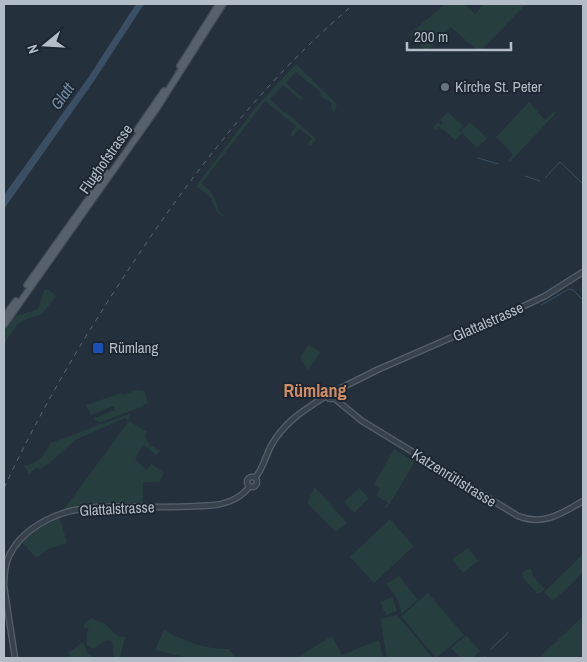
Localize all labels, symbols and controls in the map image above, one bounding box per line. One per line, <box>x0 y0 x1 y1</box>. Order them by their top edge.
north arrow <box>20 20 70 70</box>
scale bar <box>407 20 511 52</box>
text: 200 m <box>414 26 448 47</box>
text: N <box>23 42 42 56</box>
place label: Kirche St. Peter <box>455 76 542 97</box>
water label: Glatt <box>45 78 79 114</box>
marker: Kirche St. Peter <box>439 81 451 93</box>
street label: Flughofstrasse <box>74 120 137 198</box>
street label: Glattalstrasse <box>449 297 527 346</box>
place label: Rümlang <box>109 337 158 358</box>
marker: Rümlang <box>91 341 105 355</box>
district label: Rümlang <box>283 378 347 403</box>
street label: Katzenrütistrasse <box>408 443 501 512</box>
street label: Glattalstrasse <box>79 496 155 521</box>

